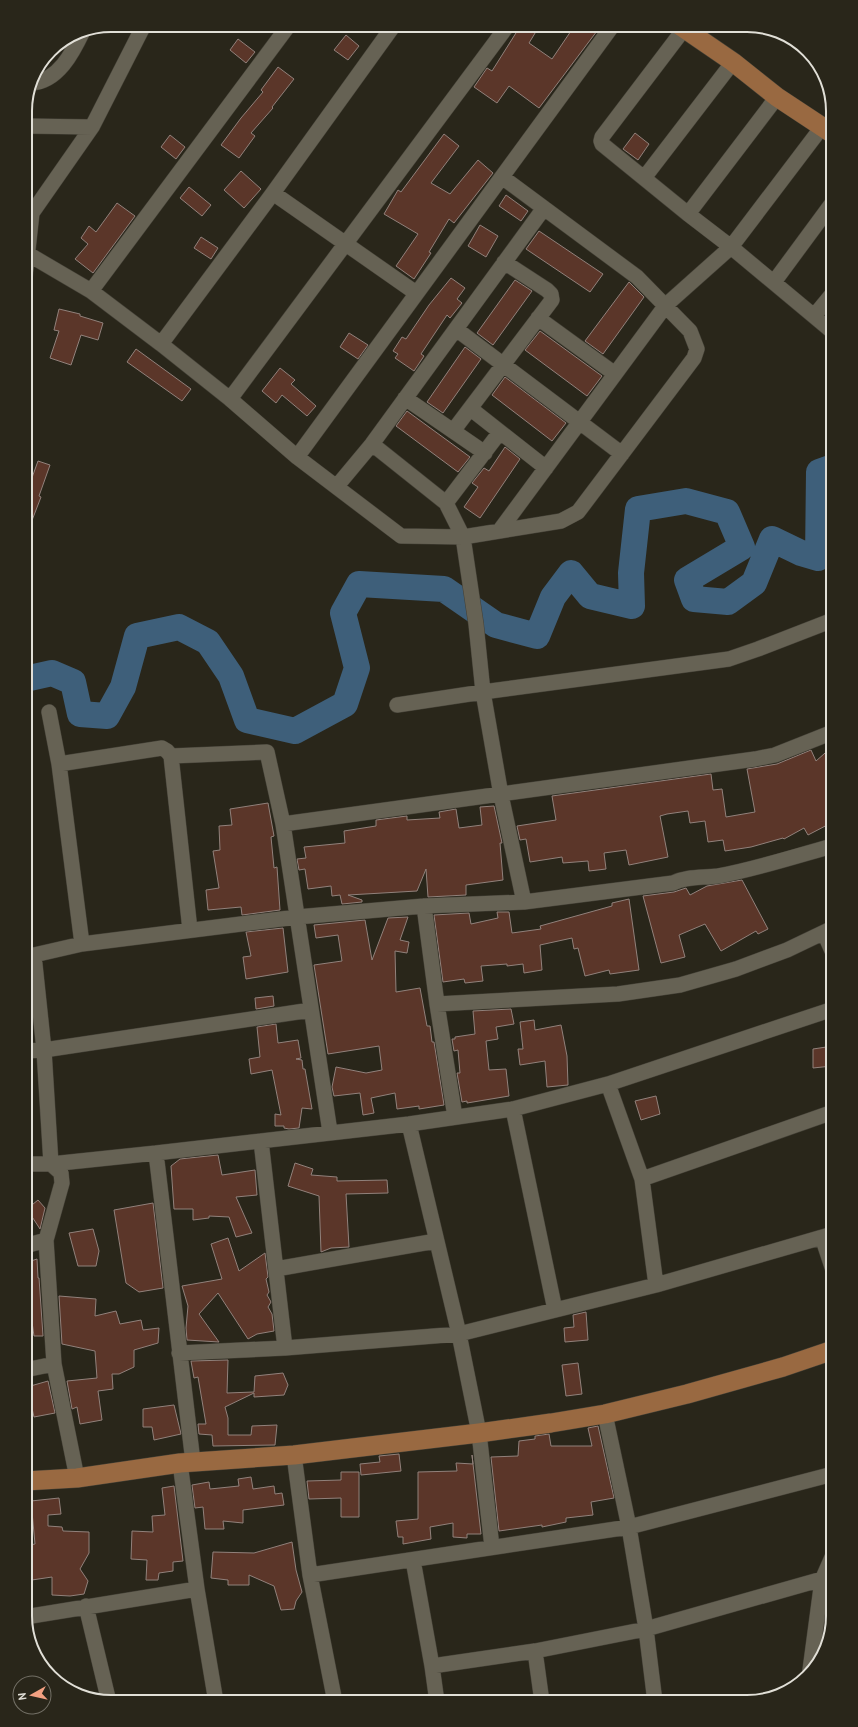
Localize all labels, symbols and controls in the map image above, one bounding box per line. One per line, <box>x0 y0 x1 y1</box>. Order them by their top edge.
north arrow <box>12 1675 52 1715</box>
text: N <box>15 1692 30 1701</box>

